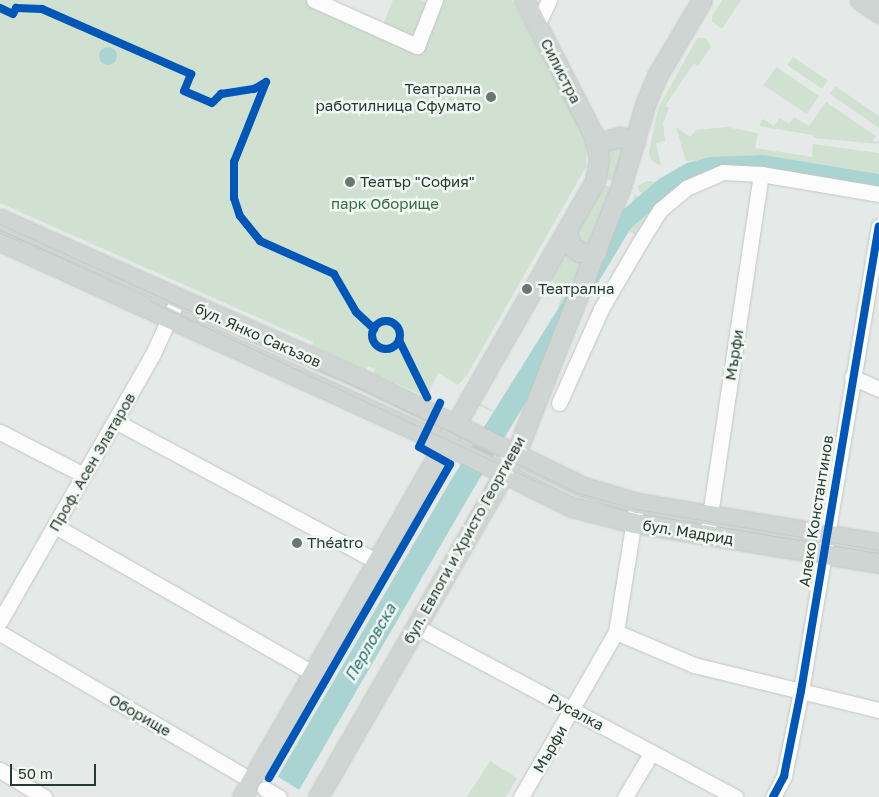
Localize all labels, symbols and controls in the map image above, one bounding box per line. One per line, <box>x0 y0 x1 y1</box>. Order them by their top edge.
street label: Силистра <box>537 36 585 106</box>
place label: Театрална работилница Сфумато <box>316 79 481 114</box>
marker: Театрална работилница Сфумато <box>485 91 497 103</box>
place label: Театър "София" <box>360 173 475 191</box>
marker: Театър "София" <box>344 176 356 188</box>
park label: парк Оборище <box>331 195 439 213</box>
place label: Театрална <box>538 280 614 298</box>
marker: Театрална <box>520 282 534 296</box>
street label: бул. Янко Сакъзов <box>192 299 324 371</box>
street label: Мърфи <box>721 328 747 382</box>
street label: Проф. Асен Златаров <box>45 390 139 534</box>
street label: бул. Евлоги и Христо Георгиеви <box>399 433 529 647</box>
street label: Алеко Константинов <box>795 434 837 588</box>
street label: бул. Мадрид <box>641 516 735 548</box>
place label: Théatro <box>307 534 363 552</box>
marker: Théatro <box>291 537 303 549</box>
water label: Перловска <box>340 600 400 684</box>
street label: Оборище <box>106 690 174 740</box>
street label: Русалка <box>545 690 607 734</box>
street label: Мърфи <box>529 722 571 776</box>
scale bar <box>12 754 99 786</box>
text: 50 m <box>18 764 53 782</box>

